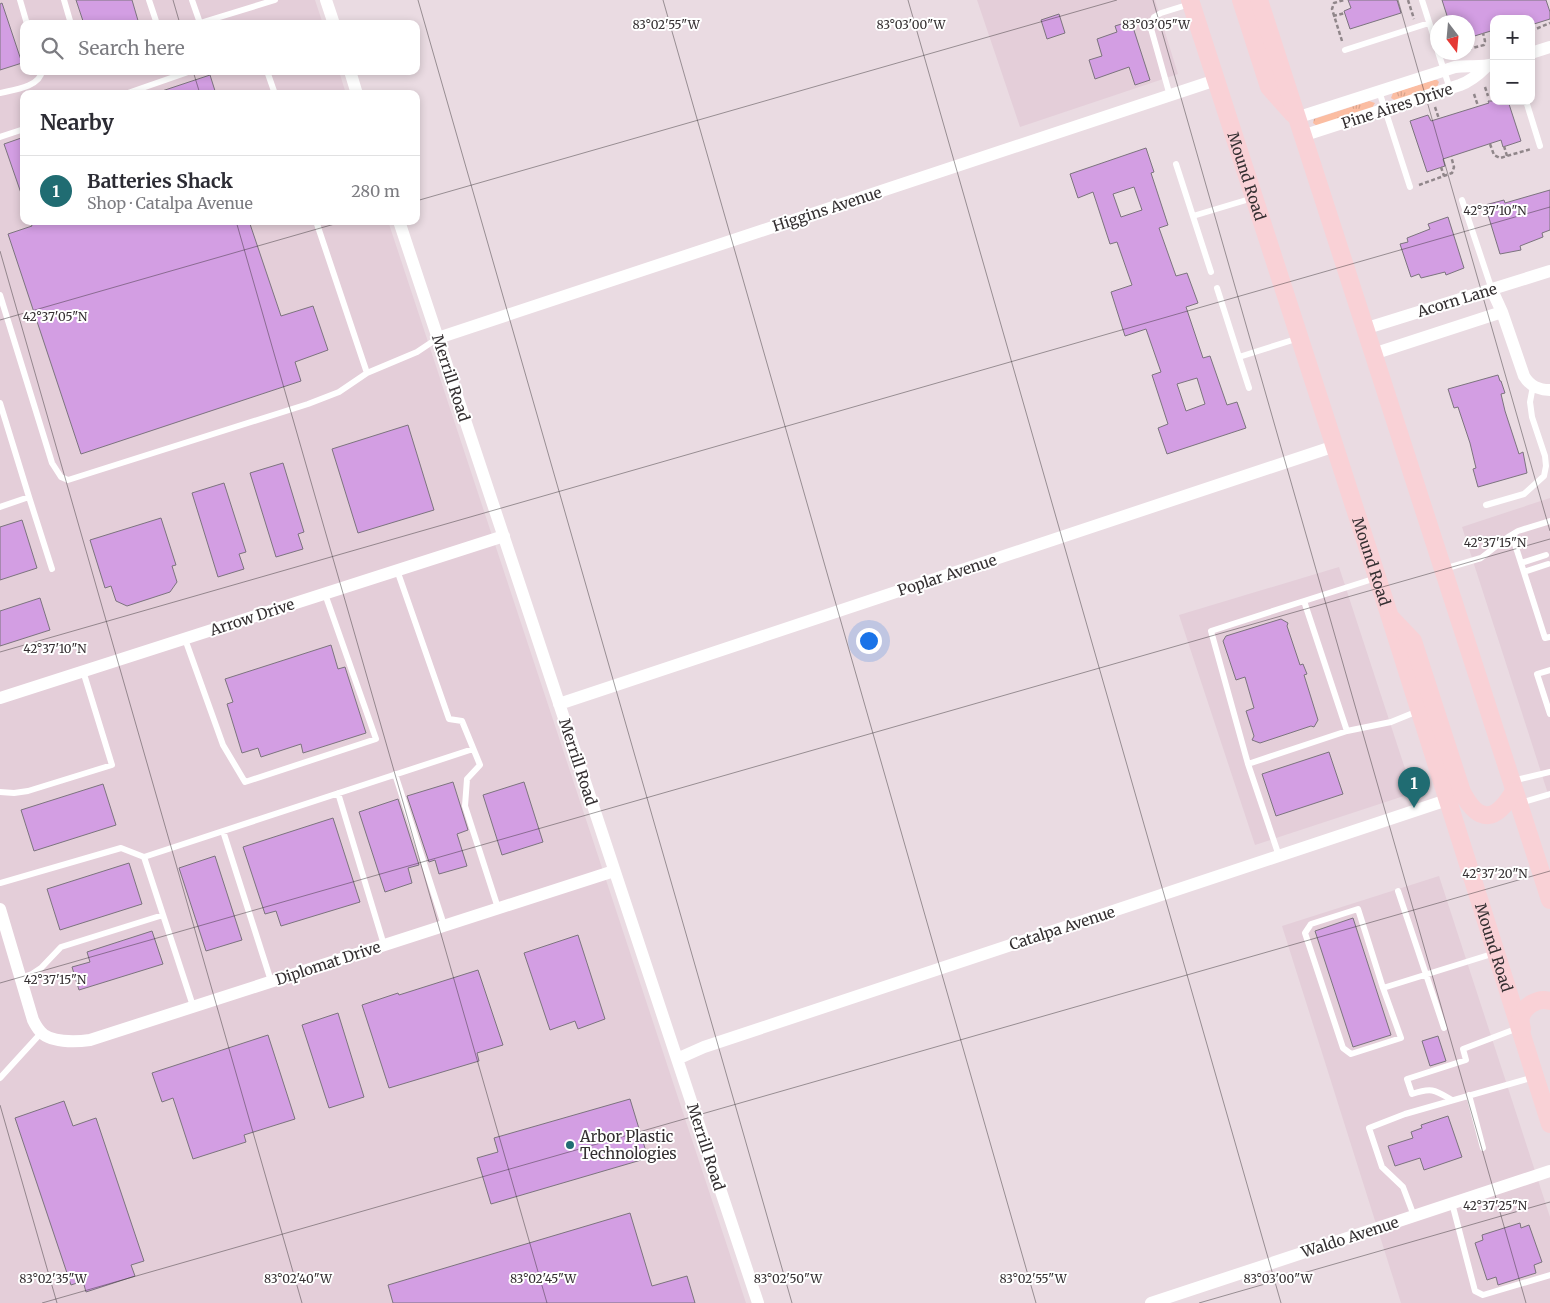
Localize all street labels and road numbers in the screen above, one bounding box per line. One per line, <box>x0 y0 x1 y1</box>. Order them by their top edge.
street label: Pine Aires Drive <box>1339 79 1455 133</box>
street label: Mound Road <box>1224 129 1270 223</box>
street label: Higgins Avenue <box>770 182 884 236</box>
street label: Acorn Lane <box>1414 279 1499 321</box>
street label: Merrill Road <box>428 332 474 424</box>
street label: Mound Road <box>1349 515 1395 608</box>
street label: Poplar Avenue <box>895 550 999 600</box>
street label: Arrow Drive <box>206 594 297 640</box>
street label: Merrill Road <box>555 716 601 808</box>
street label: Mound Road <box>1471 901 1517 994</box>
street label: Catalpa Avenue <box>1007 902 1117 954</box>
street label: Diplomat Drive <box>273 937 383 989</box>
street label: Merrill Road <box>683 1101 729 1193</box>
street label: Waldo Avenue <box>1298 1212 1401 1262</box>

